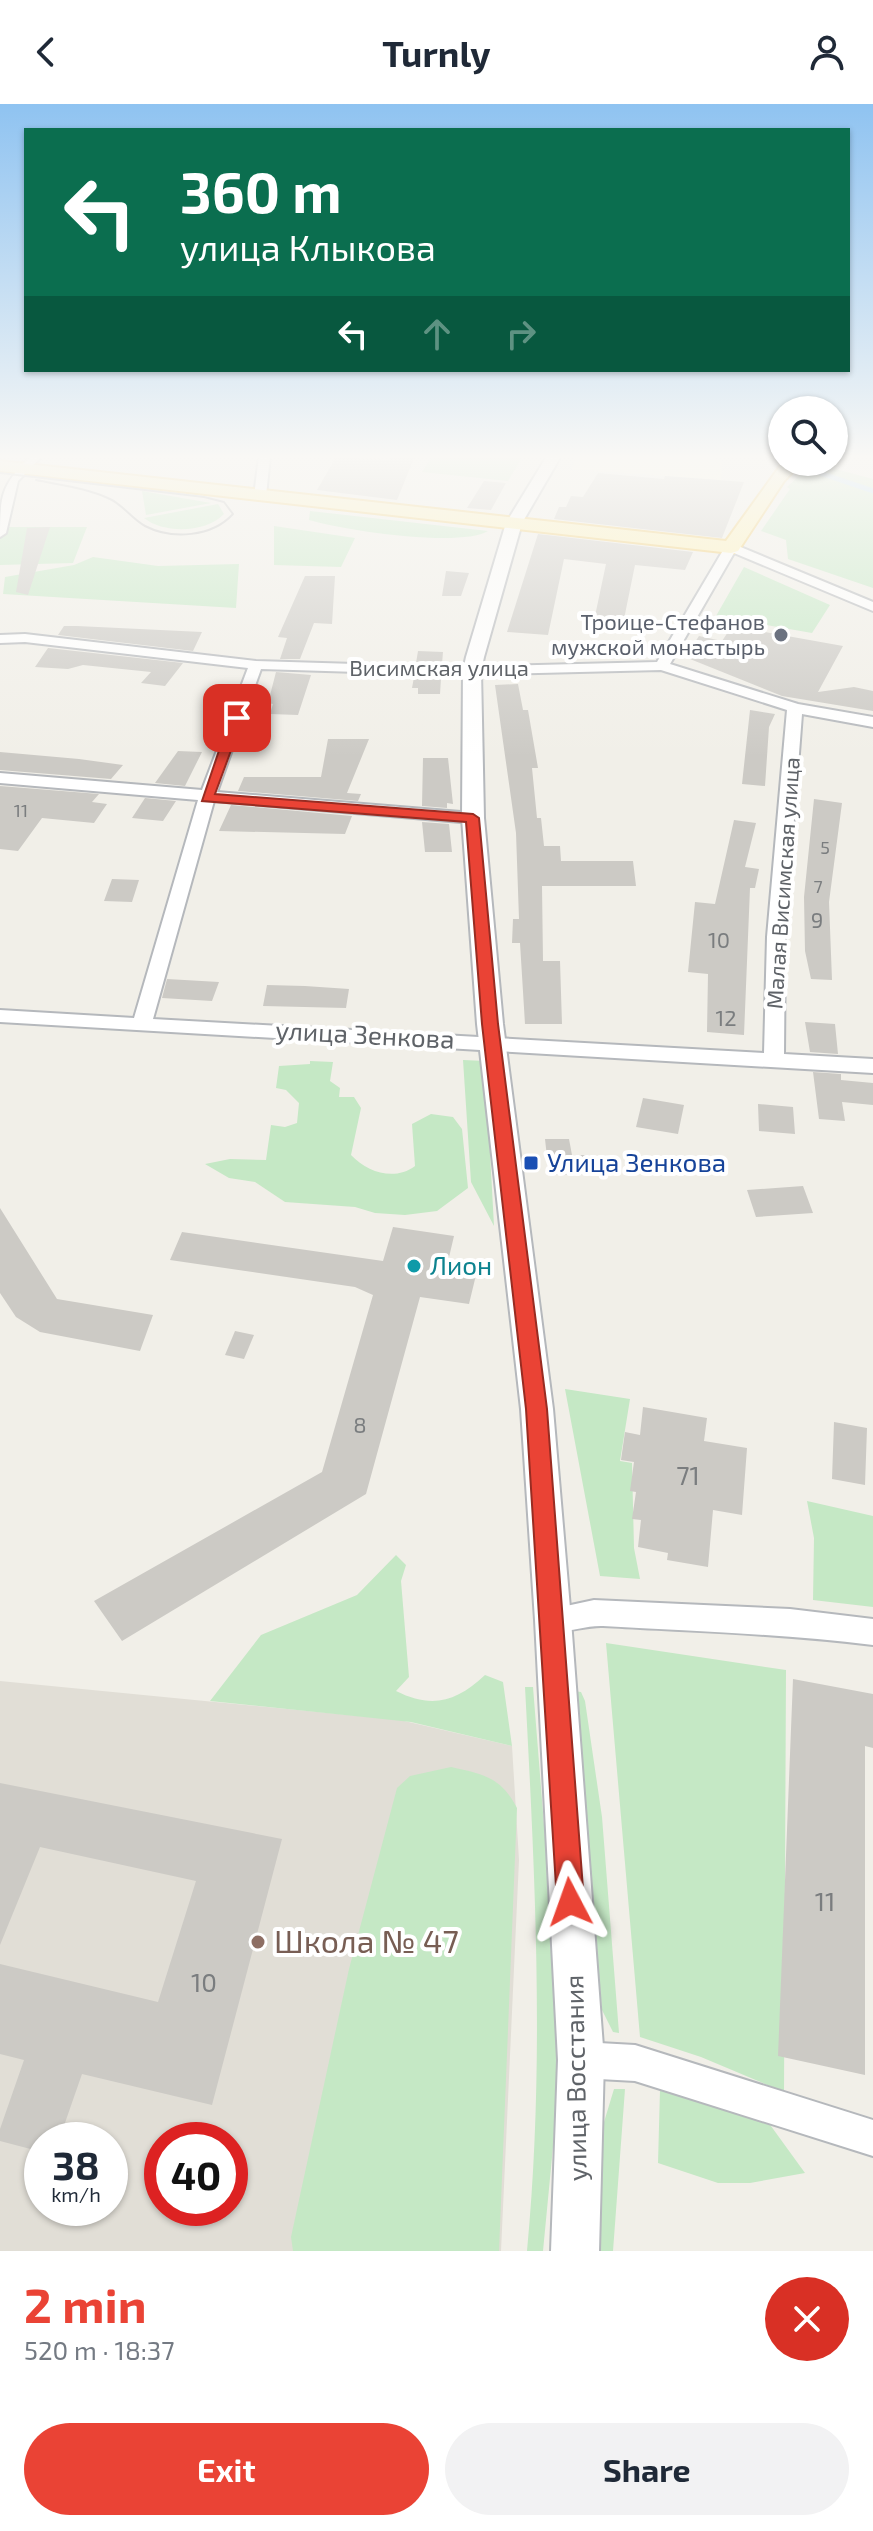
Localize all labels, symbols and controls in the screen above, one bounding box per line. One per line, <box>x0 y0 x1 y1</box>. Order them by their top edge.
icon: back <box>24 30 68 74</box>
icon: person <box>805 30 849 74</box>
text: Turnly <box>382 31 491 74</box>
text: 360 m <box>180 157 342 224</box>
icon: left <box>48 160 152 264</box>
text: улица Клыкова <box>180 225 436 268</box>
icon: left <box>331 312 375 356</box>
icon: ahead <box>415 312 459 356</box>
icon: right <box>499 312 543 356</box>
map controls <box>768 396 848 476</box>
button: search <box>768 396 848 476</box>
place label: Троице-Стефанов мужской монастырь <box>551 608 765 660</box>
marker: Троице-Стефанов мужской монастырь <box>772 626 790 644</box>
street label: Висимская улица <box>349 654 529 681</box>
pin <box>203 684 271 752</box>
icon: arrive <box>215 696 259 740</box>
street label: Малая Висимская улица <box>760 756 805 1010</box>
house number: 11 <box>14 799 28 821</box>
house number: 5 <box>820 836 830 858</box>
house number: 7 <box>813 875 823 897</box>
house number: 9 <box>811 906 823 932</box>
house number: 10 <box>708 926 730 952</box>
house number: 12 <box>715 1004 737 1030</box>
street label: улица Зенкова <box>275 1013 455 1055</box>
place label: Улица Зенкова <box>547 1146 726 1177</box>
marker: Улица Зенкова <box>522 1154 540 1172</box>
place label: Лион <box>430 1249 492 1280</box>
marker: Лион <box>405 1257 423 1275</box>
house number: 8 <box>353 1411 367 1437</box>
house number: 71 <box>676 1459 700 1490</box>
position arrow <box>528 1860 612 1944</box>
house number: 11 <box>815 1885 835 1916</box>
place label: Школа № 47 <box>274 1921 459 1959</box>
marker: Школа № 47 <box>249 1933 267 1951</box>
house number: 10 <box>191 1966 217 1997</box>
street label: улица Восстания <box>557 1975 593 2181</box>
speed limit sign: 40 <box>144 2122 248 2226</box>
text: 38 <box>52 2140 100 2188</box>
text: km/h <box>51 2182 101 2206</box>
text: 2 min <box>24 2275 147 2333</box>
button: close <box>765 2277 849 2361</box>
text: 520 m · 18:37 <box>24 2334 175 2365</box>
button: Exit <box>24 2423 429 2515</box>
button: Share <box>445 2423 849 2515</box>

